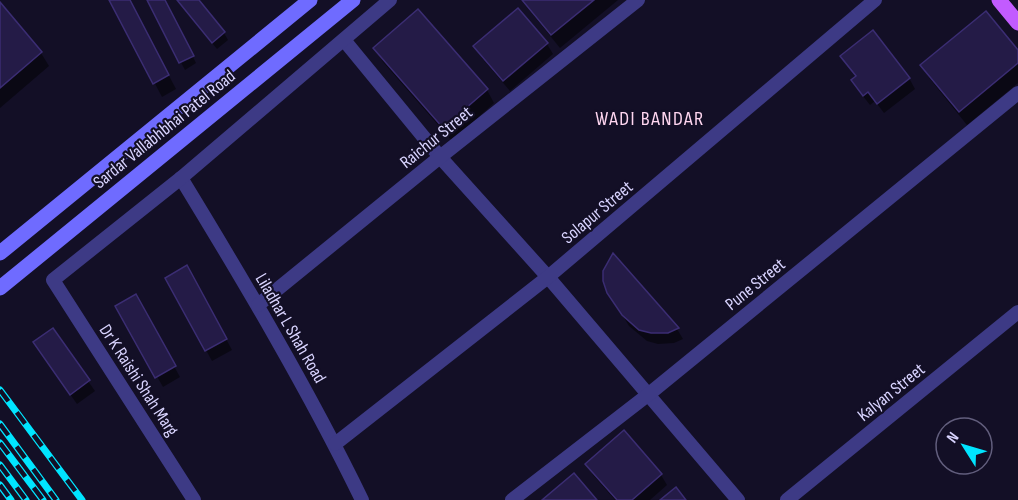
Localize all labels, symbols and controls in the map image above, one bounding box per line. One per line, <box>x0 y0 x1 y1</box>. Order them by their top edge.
street label: Sardar Vallabhbhai Patel Road <box>89 66 240 193</box>
street label: Raichur Street <box>396 102 477 173</box>
district label: WADI BANDAR <box>595 107 705 131</box>
street label: Solapur Street <box>557 176 638 248</box>
street label: Pune Street <box>721 254 790 315</box>
street label: Liladhar L Shah Road <box>251 270 330 387</box>
street label: Dr K Raishi Shah Marg <box>95 320 183 440</box>
street label: Kalyan Street <box>853 359 930 426</box>
north arrow <box>934 416 994 476</box>
text: N <box>943 429 963 447</box>

